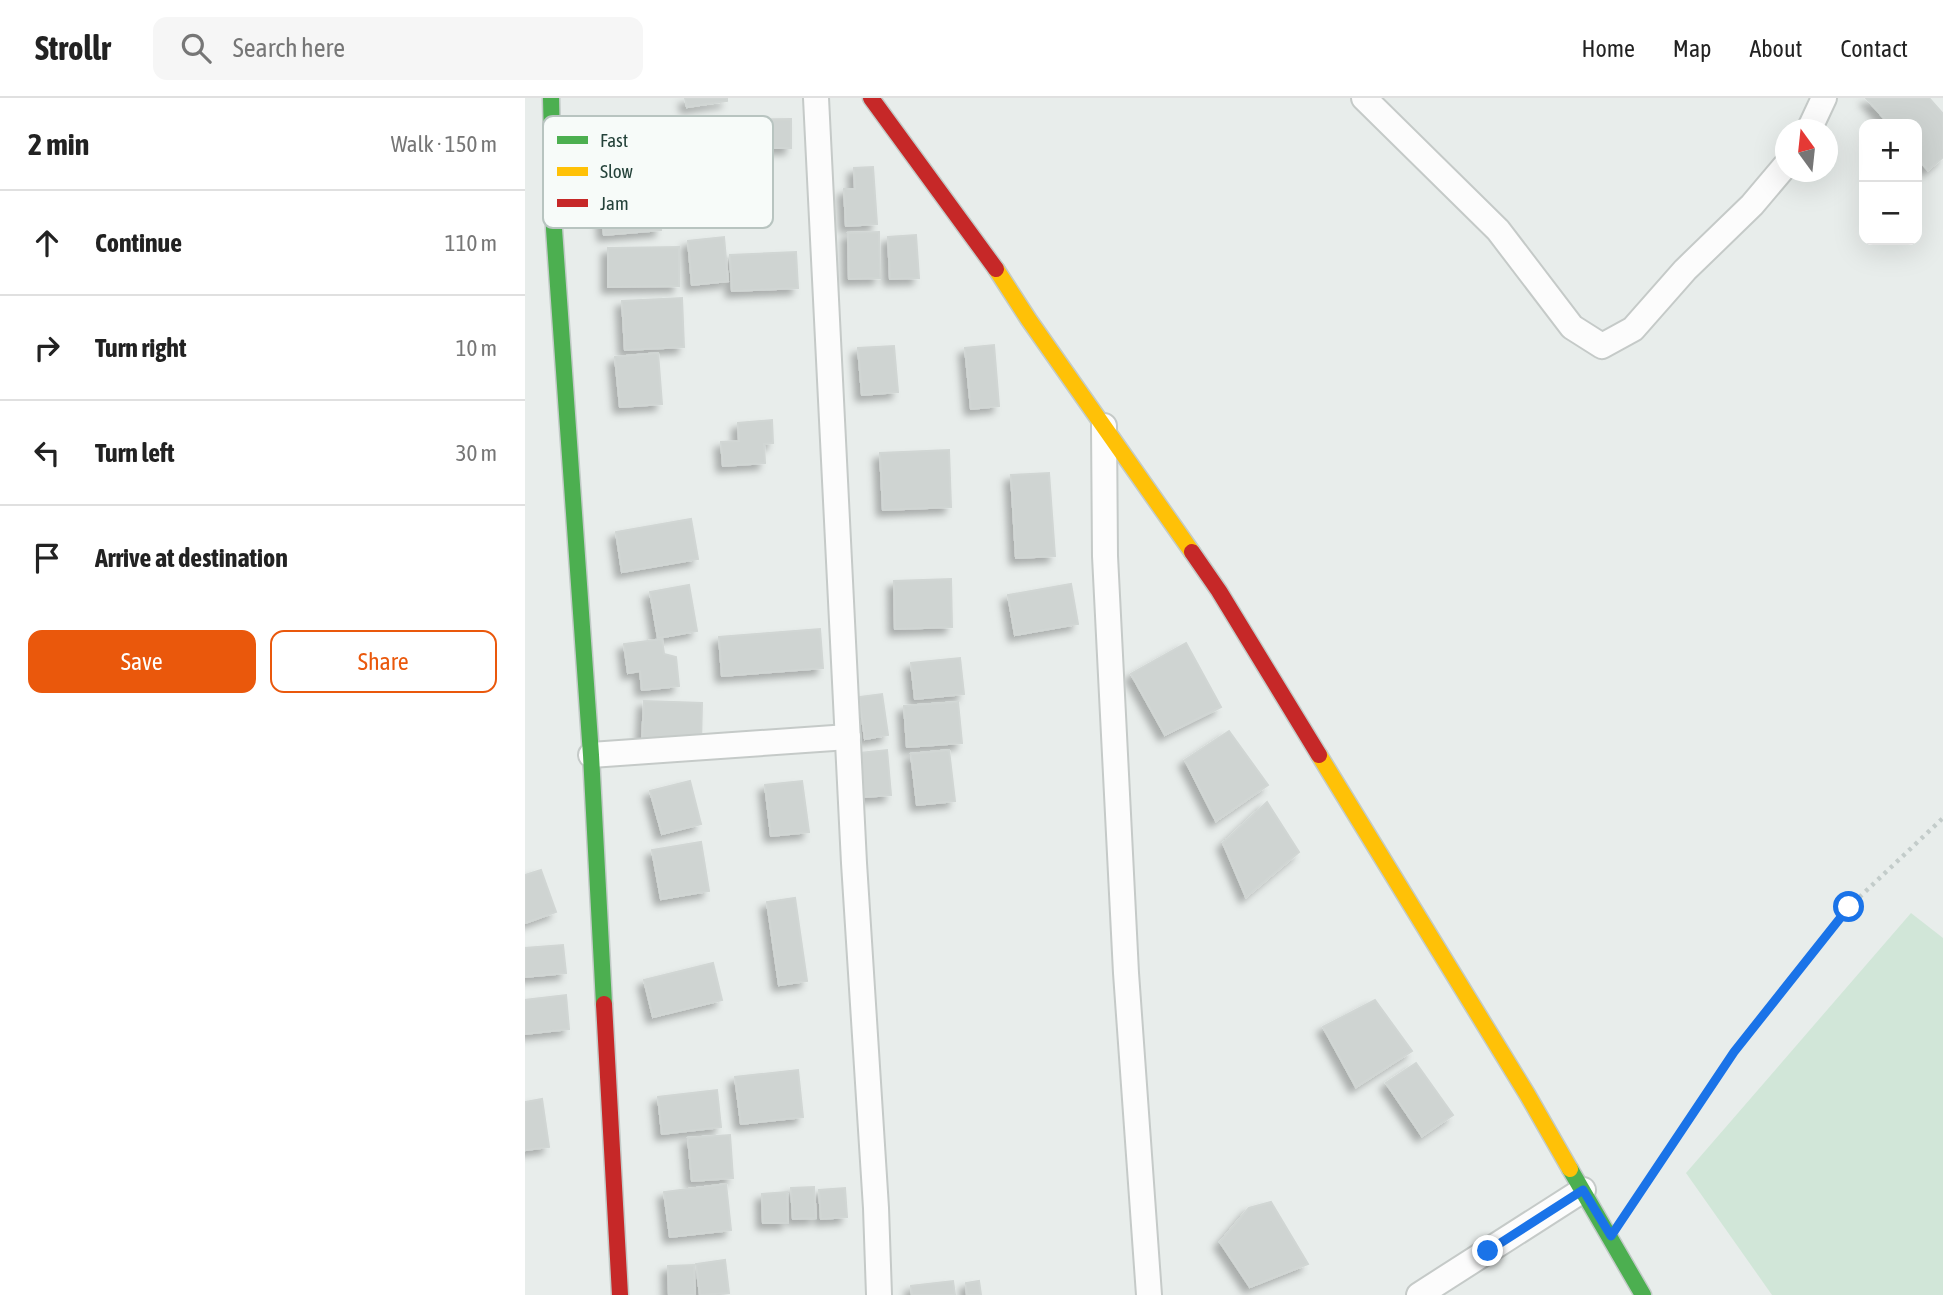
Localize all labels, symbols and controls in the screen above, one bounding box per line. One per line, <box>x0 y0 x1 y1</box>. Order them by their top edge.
search box <box>153 17 643 80</box>
text: Strollr <box>35 29 111 67</box>
icon: search <box>177 29 215 67</box>
text: Search here <box>233 33 345 63</box>
text: Home <box>1581 35 1635 62</box>
text: Map <box>1673 35 1711 62</box>
text: About <box>1749 35 1802 62</box>
text: Contact <box>1840 35 1908 62</box>
legend <box>543 116 773 228</box>
north arrow <box>1775 119 1838 182</box>
map controls <box>1859 119 1922 245</box>
button: + <box>1859 119 1922 182</box>
text: 2 min <box>28 127 89 161</box>
text: Fast <box>600 129 628 151</box>
text: Walk · 150 m <box>391 131 497 157</box>
text: Slow <box>600 160 634 182</box>
button: − <box>1859 182 1922 245</box>
text: Jam <box>600 192 629 214</box>
icon: ahead <box>28 224 66 262</box>
text: Continue <box>95 228 182 258</box>
text: 110 m <box>445 230 497 256</box>
icon: right <box>28 329 66 367</box>
text: Turn right <box>95 333 186 363</box>
text: 10 m <box>456 335 497 361</box>
icon: left <box>28 434 66 472</box>
text: Turn left <box>95 438 175 468</box>
text: 30 m <box>456 440 497 466</box>
icon: arrive <box>28 539 66 577</box>
text: Arrive at destination <box>95 543 288 573</box>
button: Save <box>28 630 256 693</box>
button: Share <box>270 630 497 693</box>
route start <box>1833 891 1864 922</box>
route end <box>1472 1235 1503 1266</box>

